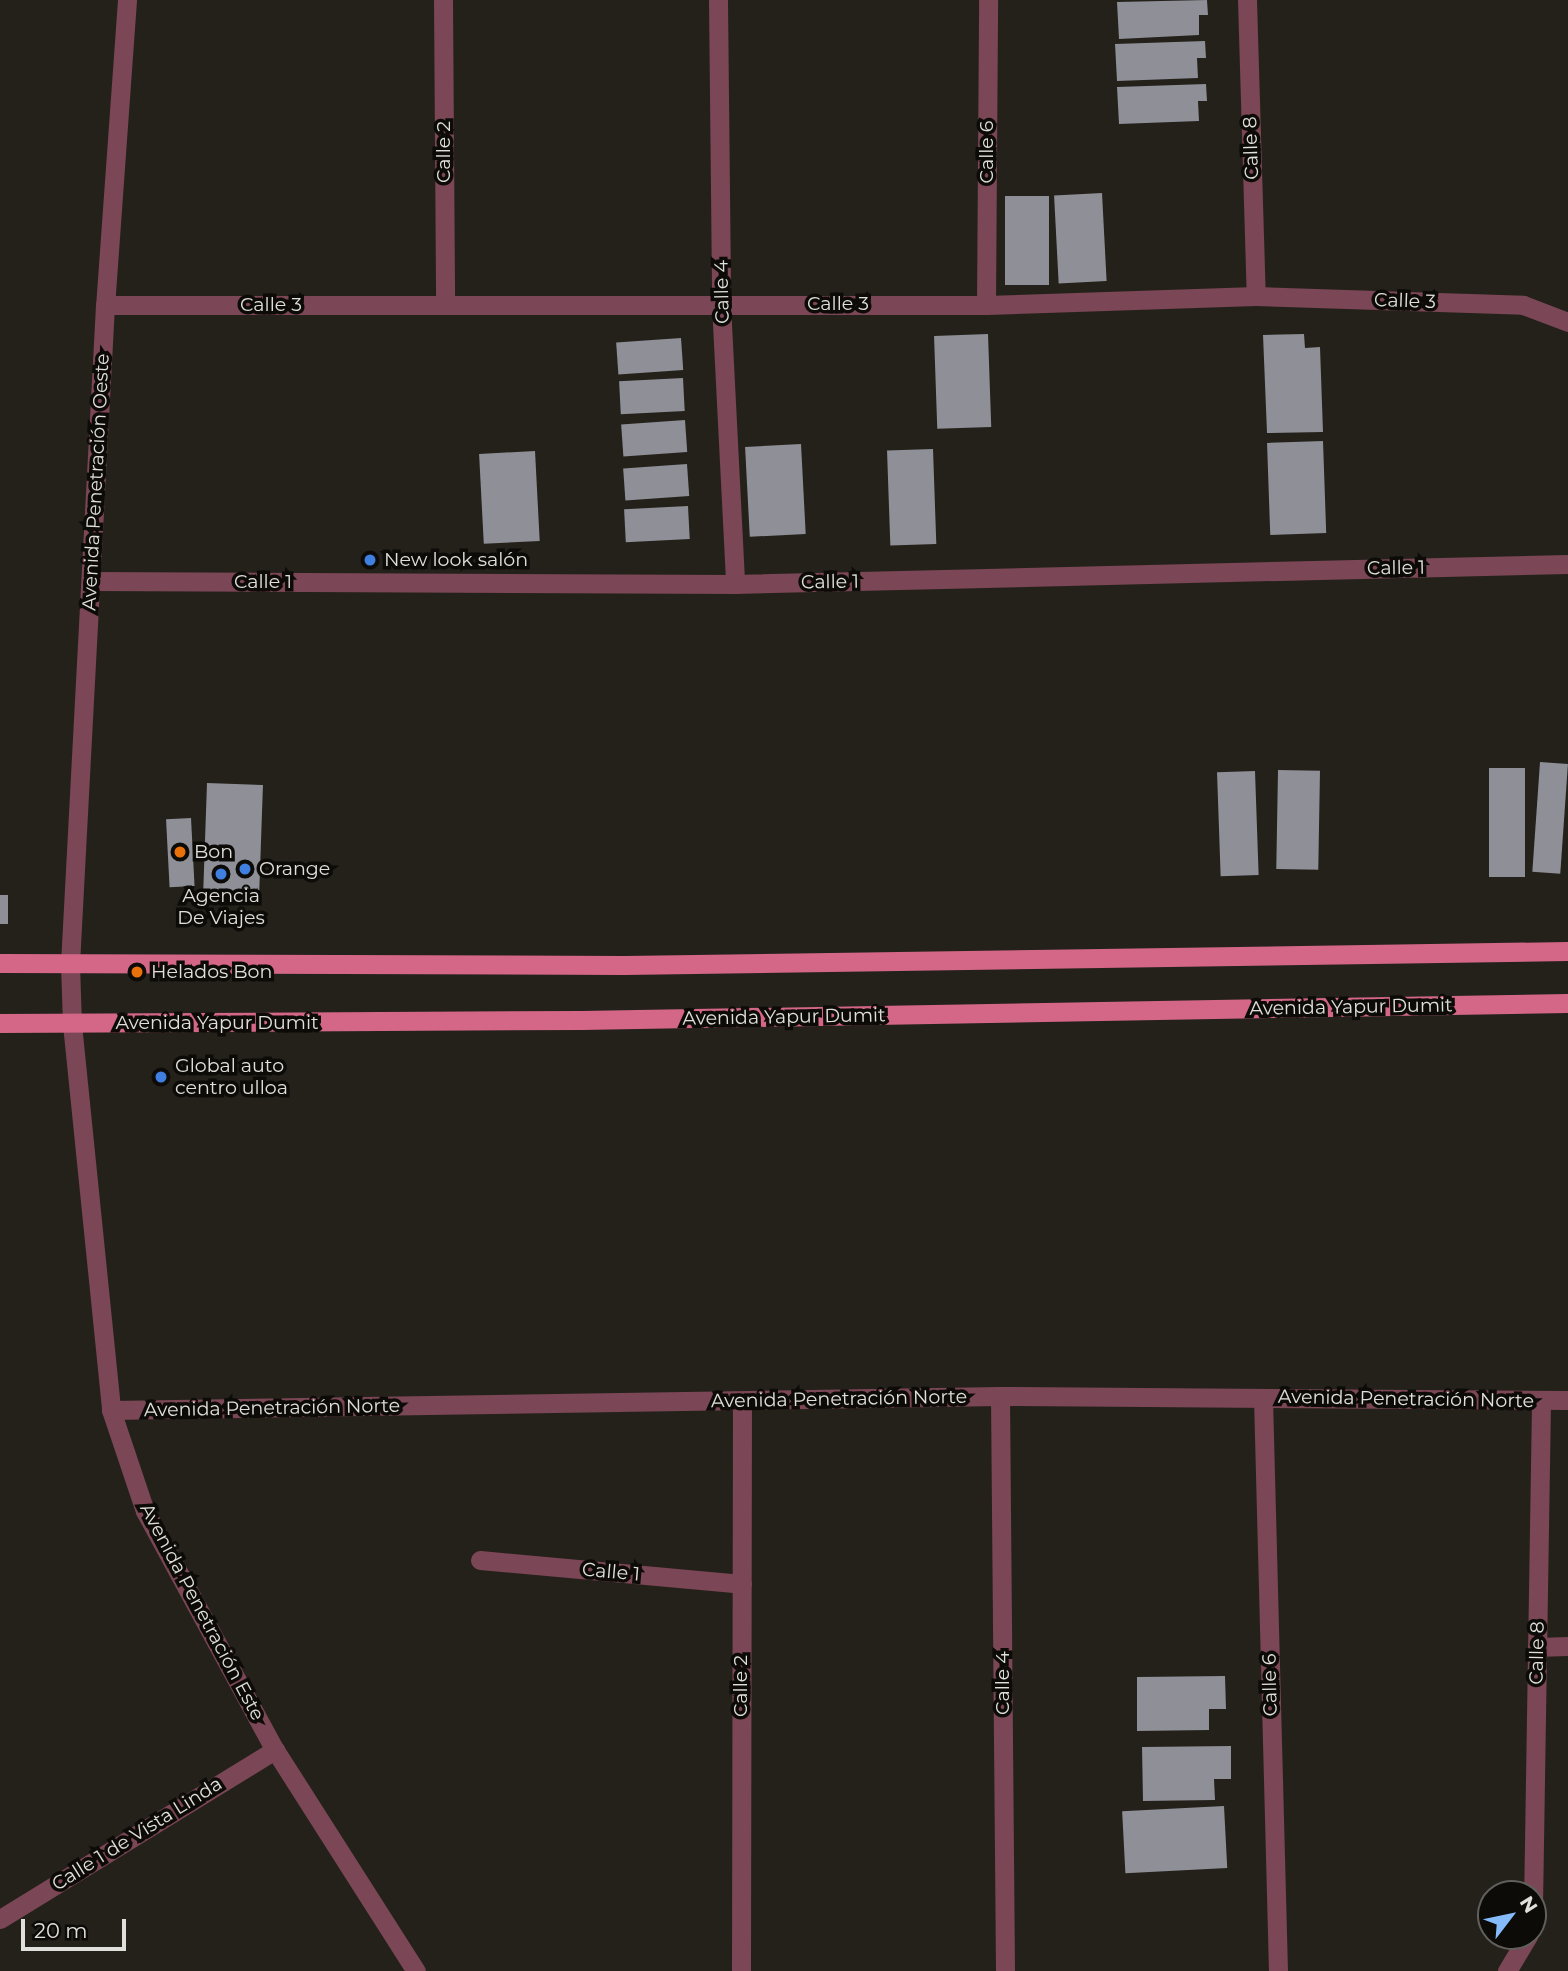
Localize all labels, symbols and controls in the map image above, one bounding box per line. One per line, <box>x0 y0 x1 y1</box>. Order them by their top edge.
street label: Calle 8 <box>1239 116 1263 180</box>
street label: Calle 2 <box>433 121 455 183</box>
street label: Calle 6 <box>976 121 998 183</box>
street label: Calle 4 <box>710 260 734 324</box>
street label: Calle 3 <box>1374 289 1436 313</box>
street label: Calle 3 <box>807 293 869 315</box>
street label: Calle 3 <box>240 294 302 316</box>
street label: Avenida Penetración Oeste <box>78 353 114 611</box>
place label: New look salón <box>384 549 528 571</box>
marker: New look salón <box>362 552 378 568</box>
street label: Calle 1 <box>1367 556 1425 580</box>
street label: Calle 1 <box>801 570 859 594</box>
street label: Calle 1 <box>234 571 292 593</box>
place label: Bon <box>194 841 233 863</box>
marker: Bon <box>172 844 188 860</box>
place label: Orange <box>259 858 330 880</box>
marker: Orange <box>237 861 253 877</box>
marker: Agencia De Viajes <box>213 866 229 882</box>
place label: Agencia De Viajes <box>177 885 265 929</box>
place label: Helados Bon <box>151 961 272 983</box>
marker: Helados Bon <box>129 964 145 980</box>
street label: Avenida Yapur Dumit <box>1249 994 1453 1020</box>
street label: Avenida Yapur Dumit <box>682 1004 886 1030</box>
street label: Avenida Yapur Dumit <box>115 1012 319 1034</box>
place label: Global auto centro ulloa <box>175 1055 288 1099</box>
marker: Global auto centro ulloa <box>153 1069 169 1085</box>
street label: Avenida Penetración Norte <box>711 1385 967 1413</box>
street label: Avenida Penetración Norte <box>1278 1385 1534 1413</box>
street label: Avenida Penetración Norte <box>144 1394 400 1422</box>
street label: Avenida Penetración Este <box>135 1500 269 1724</box>
street label: Calle 1 <box>581 1558 641 1586</box>
street label: Calle 8 <box>1525 1621 1549 1685</box>
street label: Calle 4 <box>992 1651 1014 1715</box>
street label: Calle 6 <box>1258 1653 1282 1717</box>
street label: Calle 2 <box>730 1655 752 1717</box>
street label: Calle 1 de Vista Linda <box>48 1772 226 1896</box>
north arrow <box>1477 1880 1547 1950</box>
text: N <box>1515 1892 1542 1917</box>
scale bar <box>24 1904 130 1948</box>
text: 20 m <box>34 1918 88 1943</box>

